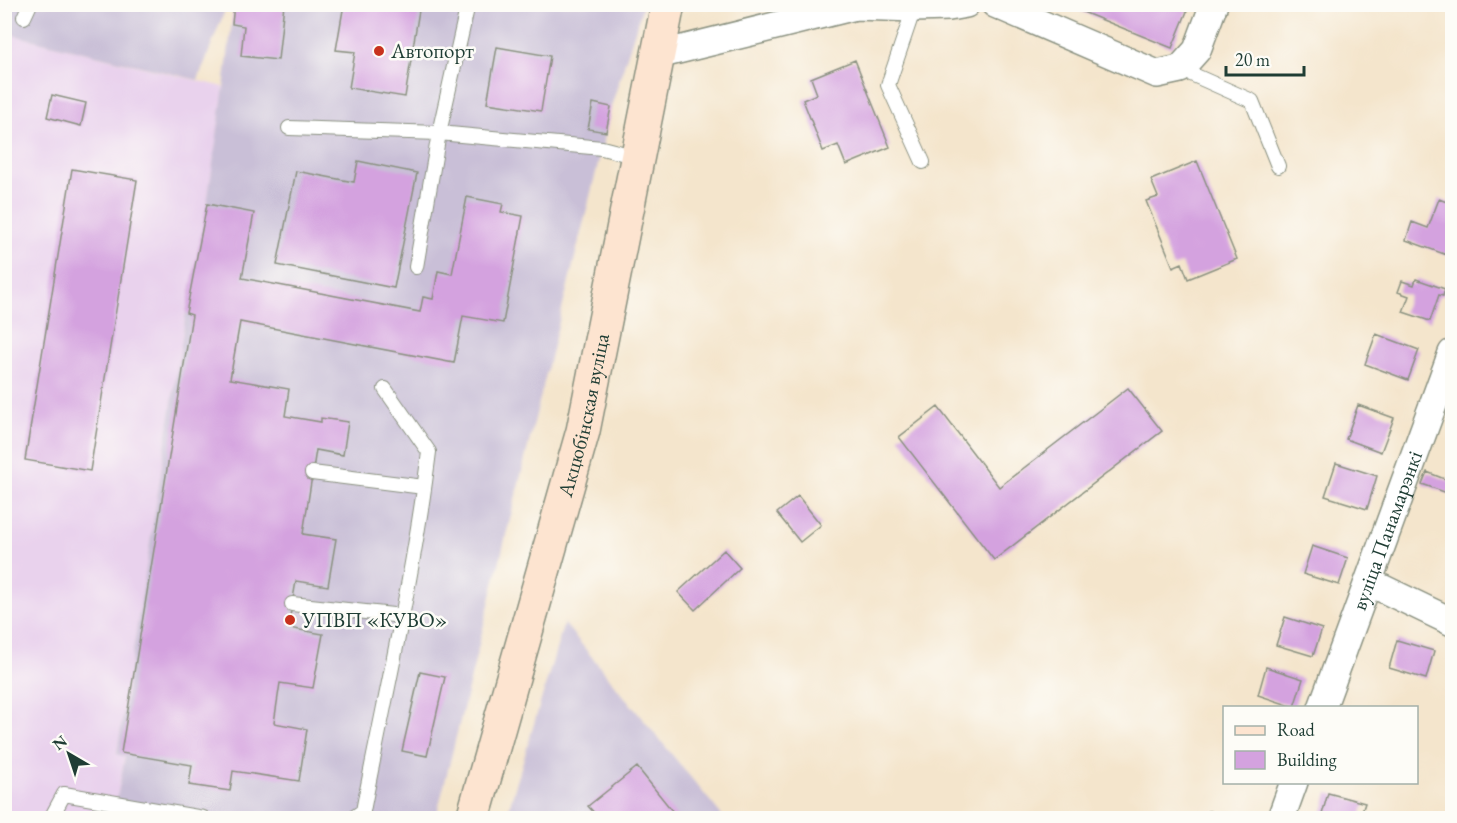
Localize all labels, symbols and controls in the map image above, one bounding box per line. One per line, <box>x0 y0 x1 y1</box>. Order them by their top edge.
place label: Автопорт <box>390 37 474 64</box>
scale bar <box>1226 39 1304 77</box>
marker: Автопорт <box>372 44 386 58</box>
text: 20 m <box>1235 48 1270 71</box>
street label: Акцюбінская вуліца <box>551 330 615 501</box>
street label: вуліца Панамарэнкі <box>1345 447 1428 614</box>
place label: УПВП «КУВО» <box>301 606 447 633</box>
marker: УПВП «КУВО» <box>283 613 297 627</box>
legend <box>1223 706 1418 784</box>
text: Road <box>1277 718 1316 741</box>
north arrow <box>39 724 99 784</box>
text: N <box>48 730 72 755</box>
text: Building <box>1277 748 1337 771</box>

